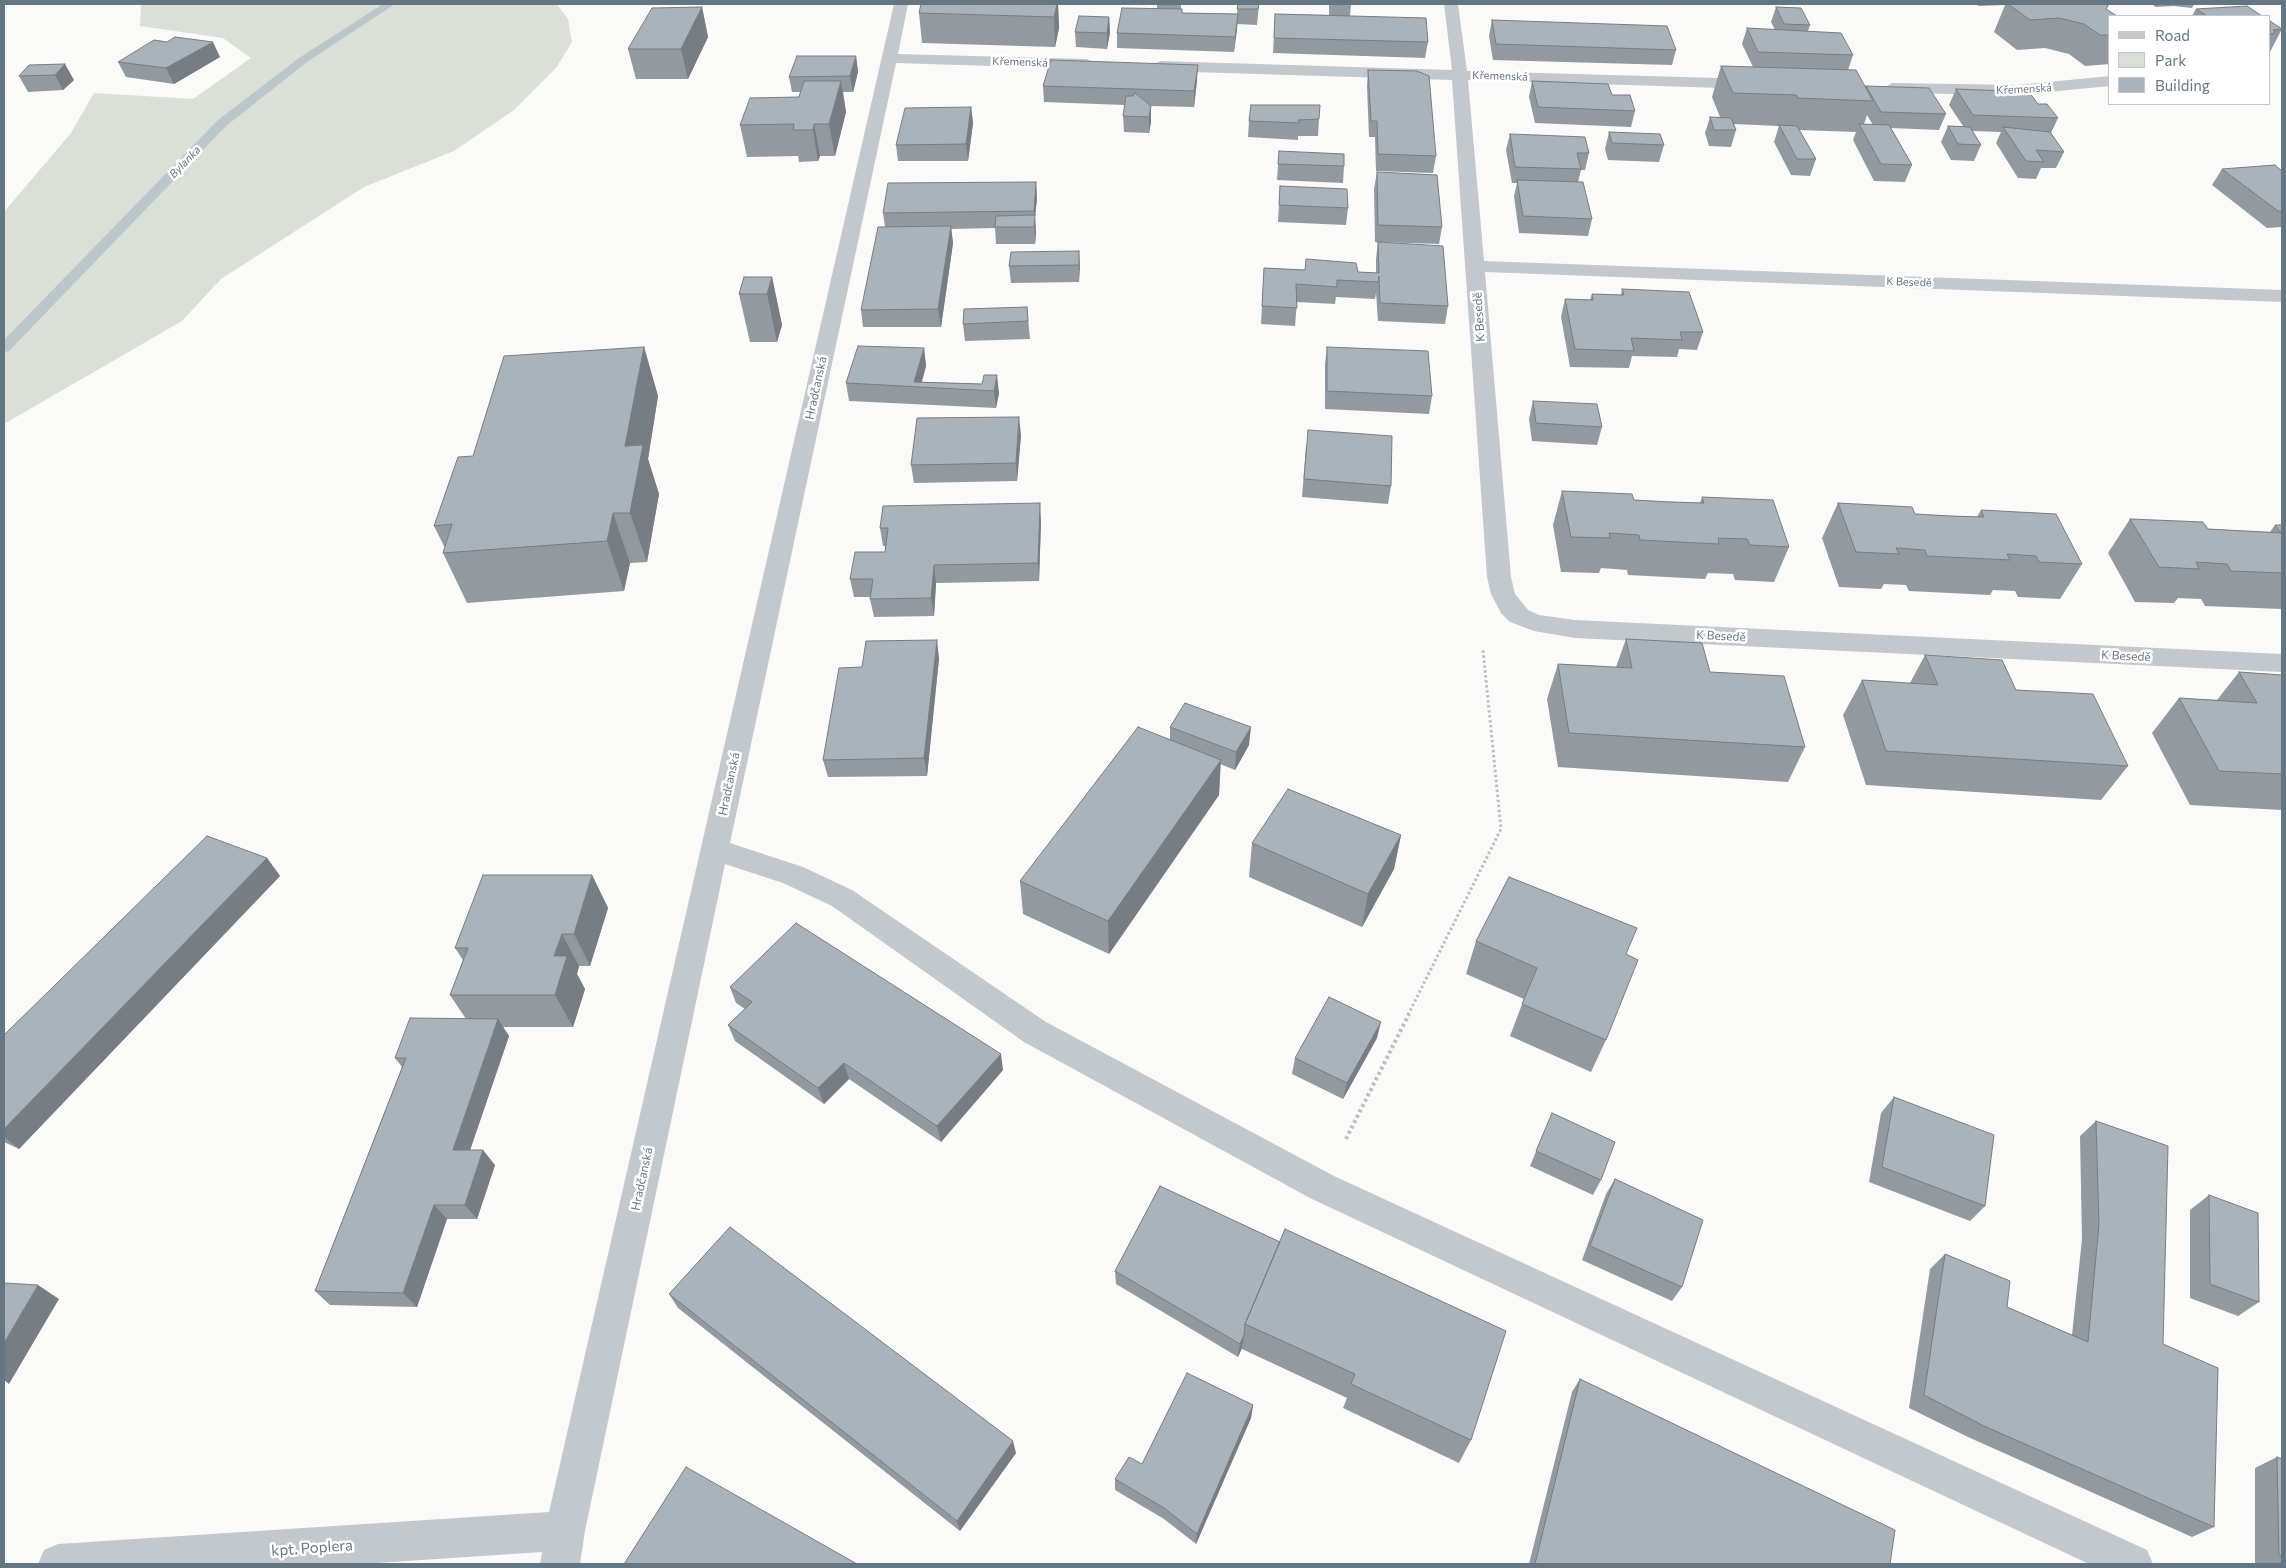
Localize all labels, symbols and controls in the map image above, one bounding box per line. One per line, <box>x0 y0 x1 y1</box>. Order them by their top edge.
legend <box>2108 15 2271 105</box>
text: Road <box>2155 26 2190 44</box>
text: Park <box>2155 51 2186 69</box>
street label: Křemenská <box>992 54 1048 70</box>
street label: Křemenská <box>1472 68 1528 84</box>
text: Building <box>2155 76 2210 94</box>
street label: Křemenská <box>1996 81 2052 97</box>
water label: Bylanka <box>167 143 203 181</box>
street label: K Besedě <box>1886 275 1932 289</box>
street label: K Besedě <box>1470 292 1488 342</box>
street label: Hradčanská <box>802 355 830 421</box>
street label: K Besedě <box>1696 628 1746 644</box>
street label: K Besedě <box>2101 648 2151 664</box>
street label: Hradčanská <box>715 751 743 817</box>
street label: Hradčanská <box>628 1146 656 1212</box>
street label: kpt. Poplera <box>271 1536 353 1560</box>

